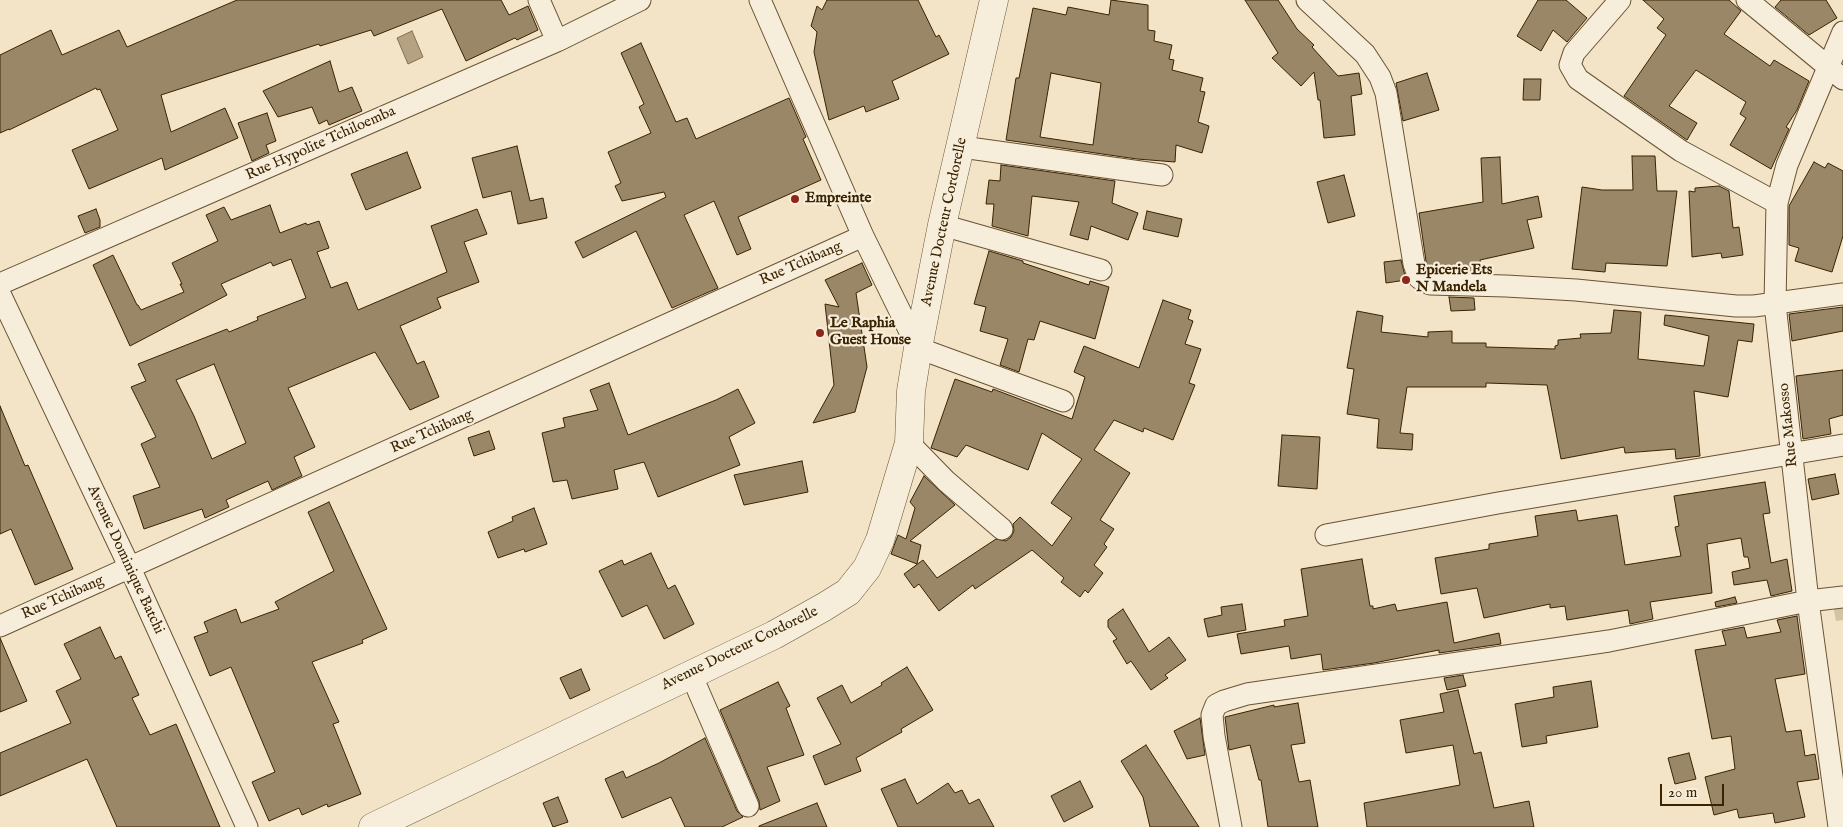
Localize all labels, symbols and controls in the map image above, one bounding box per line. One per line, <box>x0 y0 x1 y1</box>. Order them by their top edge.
street label: Rue Hypolite Tchiloemba <box>243 103 399 185</box>
street label: Avenue Docteur Cordorelle <box>918 136 972 308</box>
place label: Empreinte <box>805 190 871 208</box>
marker: Empreinte <box>789 193 801 205</box>
street label: Rue Tchibang <box>757 238 845 290</box>
place label: Epicerie Ets N Mandela <box>1416 262 1492 297</box>
marker: Epicerie Ets N Mandela <box>1400 274 1412 286</box>
place label: Le Raphia Guest House <box>830 315 911 350</box>
marker: Le Raphia Guest House <box>814 327 826 339</box>
street label: Rue Makosso <box>1776 382 1802 468</box>
street label: Rue Tchibang <box>388 406 476 458</box>
street label: Avenue Dominique Batchi <box>83 483 167 637</box>
street label: Rue Tchibang <box>19 572 107 624</box>
street label: Avenue Docteur Cordorelle <box>659 603 821 695</box>
scale bar <box>1663 774 1727 806</box>
text: 20 m <box>1668 783 1697 802</box>

